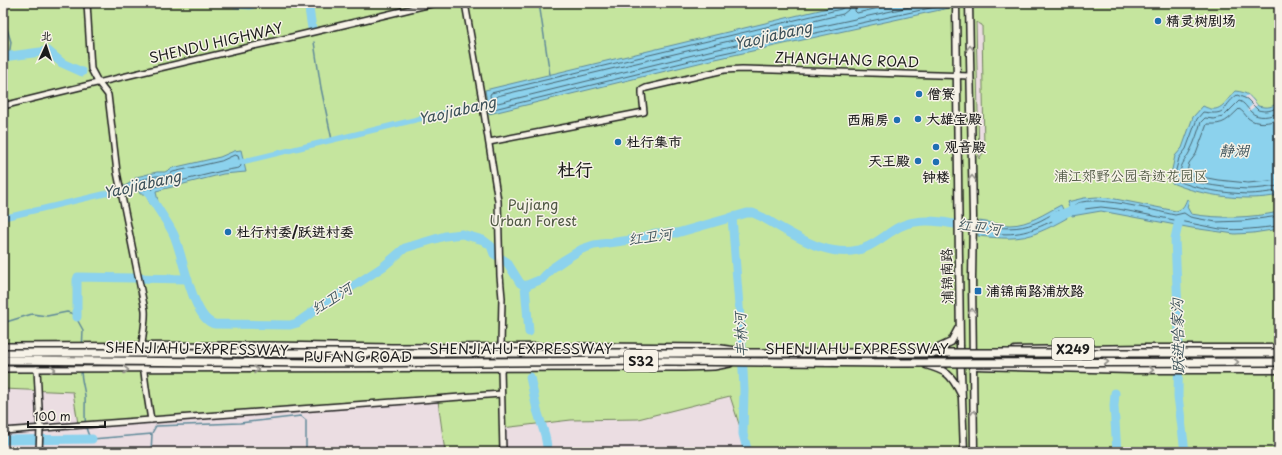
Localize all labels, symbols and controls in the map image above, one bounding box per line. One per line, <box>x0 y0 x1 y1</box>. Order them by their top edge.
place label: 精灵树剧场 <box>1166 10 1236 31</box>
water label: Yaojiabang <box>732 14 815 55</box>
marker: 精灵树剧场 <box>1153 16 1163 26</box>
street label: SHENDU HIGHWAY <box>147 17 285 68</box>
north arrow <box>26 26 66 66</box>
text: 北 <box>41 27 52 44</box>
one-way arrow <box>966 45 974 51</box>
street label: ZHANGHANG ROAD <box>774 46 920 73</box>
place label: 僧寮 <box>927 83 955 104</box>
water label: Yaojiabang <box>416 89 499 130</box>
marker: 僧寮 <box>914 89 924 99</box>
place label: 大雄宝殿 <box>926 108 982 129</box>
place label: 西厢房 <box>847 109 889 130</box>
marker: 大雄宝殿 <box>913 114 923 124</box>
marker: 西厢房 <box>892 115 902 125</box>
place label: 杜行集市 <box>626 131 682 152</box>
place label: 观音殿 <box>944 136 986 157</box>
marker: 杜行集市 <box>613 137 623 147</box>
water label: 静湖 <box>1219 138 1251 161</box>
marker: 观音殿 <box>931 142 941 152</box>
place label: 天王殿 <box>868 150 910 171</box>
district label: 杜行 <box>557 155 593 182</box>
marker: 天王殿 <box>913 156 923 166</box>
marker: 钟楼 <box>931 157 941 167</box>
water label: Yaojiabang <box>101 163 184 204</box>
park label: 浦江郊野公园奇迹花园区 <box>1054 165 1208 186</box>
place label: 钟楼 <box>922 166 950 187</box>
one-way arrow <box>968 175 976 181</box>
park label: Pujiang Urban Forest <box>489 194 577 231</box>
water label: 红卫河 <box>955 211 1006 240</box>
place label: 杜行村委/跃进村委 <box>236 221 354 242</box>
water label: 红卫河 <box>626 221 677 250</box>
marker: 杜行村委/跃进村委 <box>223 227 233 237</box>
street label: 浦锦南路 <box>936 248 957 304</box>
water label: 红卫河 <box>306 274 359 319</box>
place label: 浦锦南路浦放路 <box>986 280 1084 301</box>
marker: 浦锦南路浦放路 <box>973 286 983 296</box>
water label: 跃进哈家沟 <box>1164 296 1189 374</box>
one-way arrow <box>968 308 976 314</box>
water label: 丰林河 <box>727 309 752 358</box>
street label: SHENJIAHU EXPRESSWAY <box>105 336 289 361</box>
street label: SHENJIAHU EXPRESSWAY <box>429 338 613 359</box>
street label: SHENJIAHU EXPRESSWAY <box>765 338 949 359</box>
road number: X249 <box>1052 338 1094 360</box>
street label: PUFANG ROAD <box>304 346 412 367</box>
road number: S32 <box>624 350 658 372</box>
one-way arrow <box>1103 358 1109 366</box>
one-way arrow <box>1233 358 1239 366</box>
one-way arrow <box>50 365 56 373</box>
one-way arrow <box>123 366 129 374</box>
one-way arrow <box>253 366 259 374</box>
one-way arrow <box>1148 366 1154 374</box>
scale bar <box>28 403 105 429</box>
text: 100 m <box>34 407 71 425</box>
one-way arrow <box>969 410 978 416</box>

